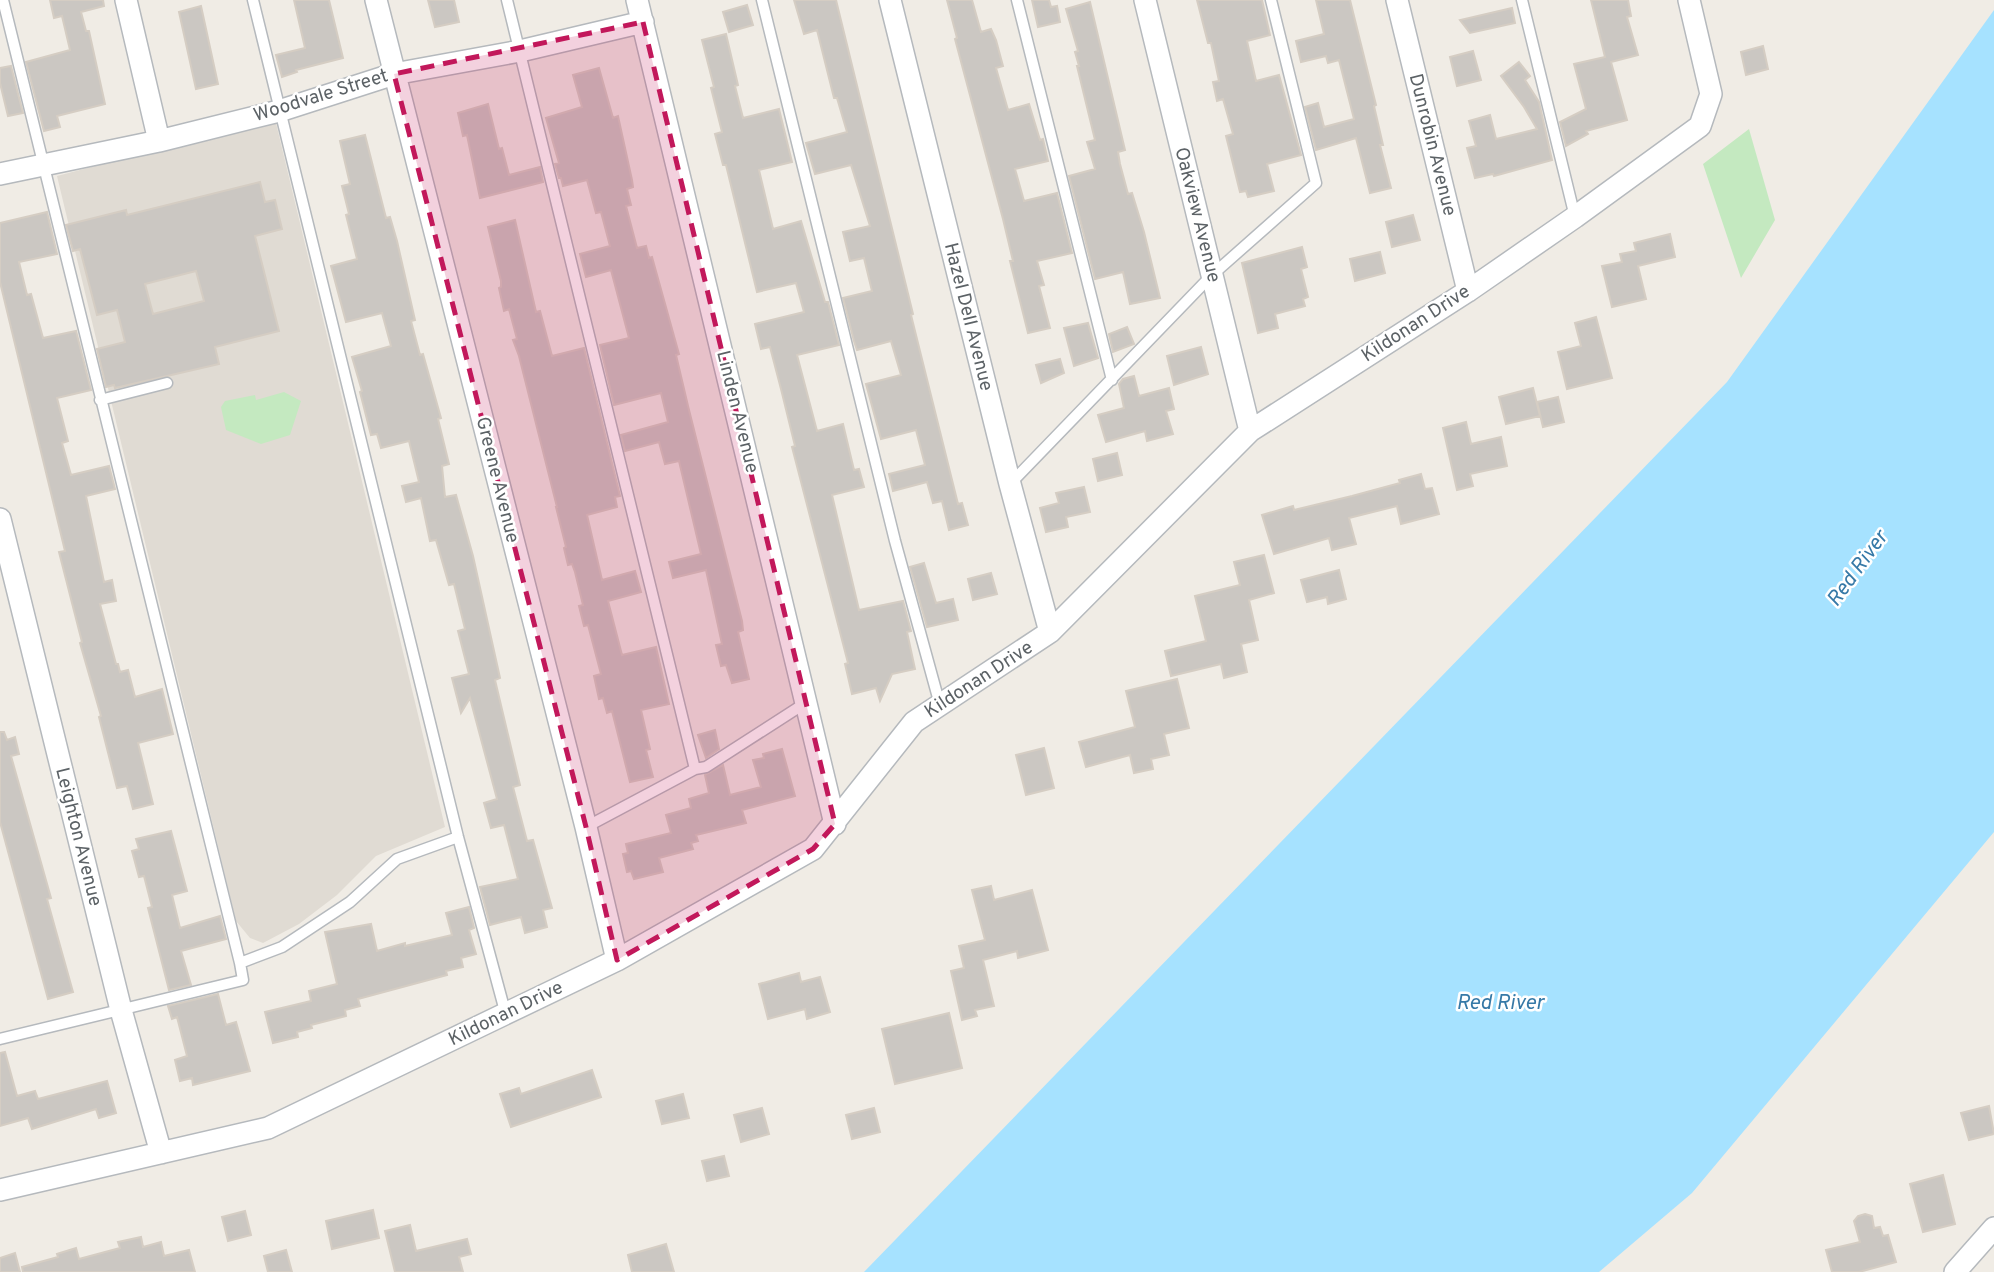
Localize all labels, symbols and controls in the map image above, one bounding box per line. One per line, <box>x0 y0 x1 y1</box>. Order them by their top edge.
street label: Woodvale Street <box>251 64 391 128</box>
street label: Dunrobin Avenue <box>1403 71 1461 219</box>
street label: Oakview Avenue <box>1169 145 1225 285</box>
street label: Hazel Dell Avenue <box>938 240 998 394</box>
street label: Kildonan Drive <box>1357 280 1475 368</box>
street label: Linden Avenue <box>710 348 764 476</box>
street label: Greene Avenue <box>470 414 524 546</box>
water label: Red River <box>1821 524 1896 612</box>
street label: Kildonan Drive <box>920 636 1038 724</box>
street label: Leighton Avenue <box>49 765 107 909</box>
street label: Kildonan Drive <box>445 976 567 1052</box>
water label: Red River <box>1456 990 1546 1017</box>

